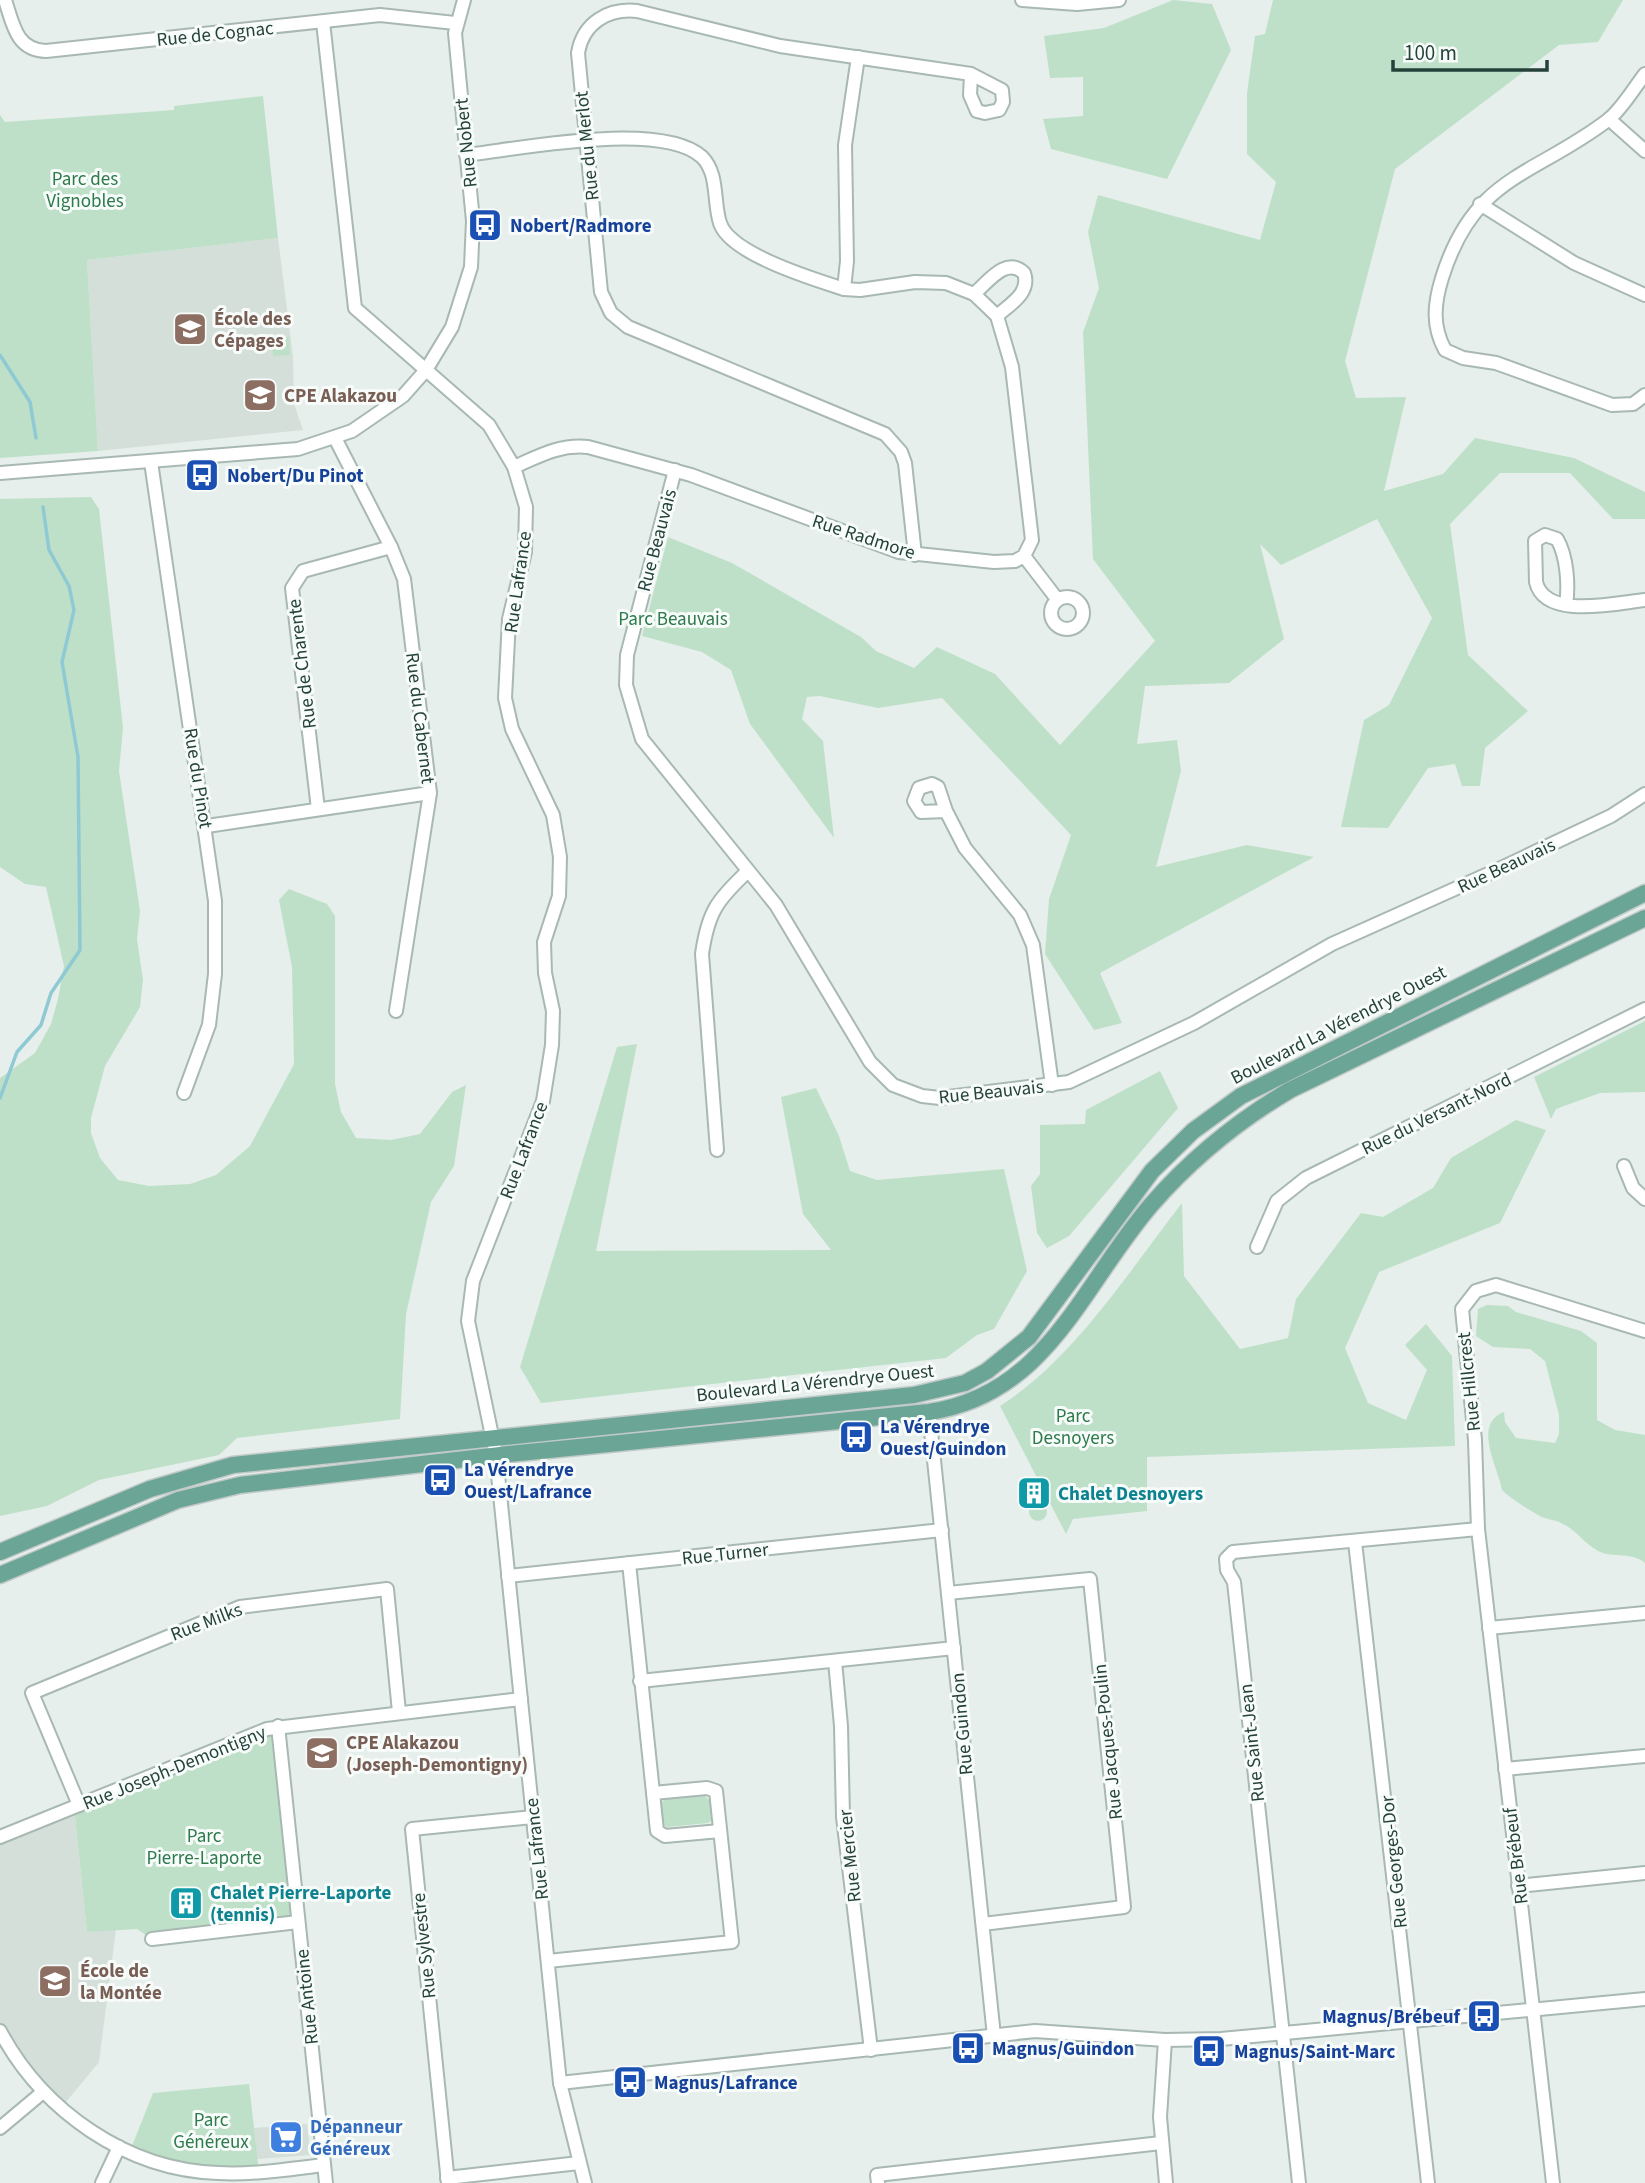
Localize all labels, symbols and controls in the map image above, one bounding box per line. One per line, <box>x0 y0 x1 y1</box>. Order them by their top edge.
street label: Rue de Cognac <box>155 15 275 54</box>
scale bar <box>1393 28 1547 72</box>
text: 100 m <box>1404 38 1457 68</box>
street label: Rue du Merlot <box>568 89 607 202</box>
street label: Rue Nobert <box>448 96 485 189</box>
park label: Parc des Vignobles <box>46 166 124 215</box>
bus stop icon: Nobert/Radmore <box>466 206 504 244</box>
place label: Nobert/Radmore <box>510 213 652 240</box>
place label: École des Cépages <box>214 306 291 355</box>
school or university icon: École des Cépages <box>171 310 209 348</box>
school or university icon: CPE Alakazou <box>241 376 279 414</box>
place label: CPE Alakazou <box>284 383 397 410</box>
bus stop icon: Nobert/Du Pinot <box>183 456 221 494</box>
place label: Nobert/Du Pinot <box>227 463 364 490</box>
street label: Rue Beauvais <box>631 486 684 595</box>
street label: Rue Radmore <box>808 508 919 567</box>
street label: Rue Lafrance <box>498 530 539 635</box>
street label: Rue de Charente <box>281 597 324 730</box>
park label: Parc Beauvais <box>618 606 728 633</box>
street label: Rue du Cabernet <box>398 651 441 786</box>
street label: Rue du Pinot <box>176 726 219 831</box>
street label: Rue Beauvais <box>1453 832 1560 901</box>
street label: Boulevard La Vérendrye Ouest <box>1226 959 1452 1092</box>
street label: Rue du Versant-Nord <box>1357 1066 1516 1162</box>
street label: Rue Beauvais <box>937 1074 1045 1111</box>
street label: Rue Lafrance <box>493 1098 555 1203</box>
street label: Rue Hillcrest <box>1451 1330 1488 1433</box>
street label: Boulevard La Vérendrye Ouest <box>695 1358 936 1409</box>
park label: Parc Desnoyers <box>1032 1403 1114 1452</box>
place label: La Vérendrye Ouest/Guindon <box>880 1414 1006 1463</box>
bus stop icon: La Vérendrye Ouest/Guindon <box>837 1418 875 1456</box>
place label: La Vérendrye Ouest/Lafrance <box>464 1457 592 1506</box>
bus stop icon: La Vérendrye Ouest/Lafrance <box>421 1461 459 1499</box>
building icon: Chalet Desnoyers <box>1015 1474 1053 1512</box>
place label: Chalet Desnoyers <box>1058 1481 1203 1508</box>
street label: Rue Turner <box>680 1536 770 1572</box>
street label: Rue Milks <box>167 1596 246 1648</box>
street label: Rue Jacques-Poulin <box>1087 1663 1130 1821</box>
street label: Rue Guindon <box>945 1672 980 1776</box>
street label: Rue Saint-Jean <box>1233 1682 1272 1803</box>
street label: Rue Joseph-Demontigny <box>79 1719 270 1818</box>
place label: CPE Alakazou (Joseph-Demontigny) <box>346 1730 528 1779</box>
school or university icon: CPE Alakazou (Joseph-Demontigny) <box>303 1734 341 1772</box>
street label: Rue Georges-Dor <box>1374 1794 1415 1930</box>
street label: Rue Lafrance <box>519 1796 556 1901</box>
street label: Rue Brébeuf <box>1497 1805 1536 1906</box>
street label: Rue Mercier <box>832 1808 869 1904</box>
park label: Parc Pierre-Laporte <box>146 1823 262 1872</box>
place label: Chalet Pierre-Laporte (tennis) <box>210 1880 392 1929</box>
building icon: Chalet Pierre-Laporte (tennis) <box>167 1884 205 1922</box>
street label: Rue Sylvestre <box>406 1892 443 2000</box>
street label: Rue Antoine <box>289 1948 326 2046</box>
place label: École de la Montée <box>80 1958 162 2007</box>
school or university icon: École de la Montée <box>36 1962 74 2000</box>
bus stop icon: Magnus/Brébeuf <box>1465 1997 1503 2035</box>
place label: Magnus/Brébeuf <box>1322 2004 1462 2031</box>
bus stop icon: Magnus/Guindon <box>949 2029 987 2067</box>
bus stop icon: Magnus/Saint-Marc <box>1190 2032 1228 2070</box>
place label: Magnus/Guindon <box>992 2036 1134 2063</box>
place label: Magnus/Saint-Marc <box>1234 2039 1396 2066</box>
bus stop icon: Magnus/Lafrance <box>611 2063 649 2101</box>
place label: Magnus/Lafrance <box>654 2070 798 2097</box>
park label: Parc Généreux <box>173 2107 249 2156</box>
place label: Dépanneur Généreux <box>310 2114 403 2163</box>
supermarket icon: Dépanneur Généreux <box>267 2118 305 2156</box>

